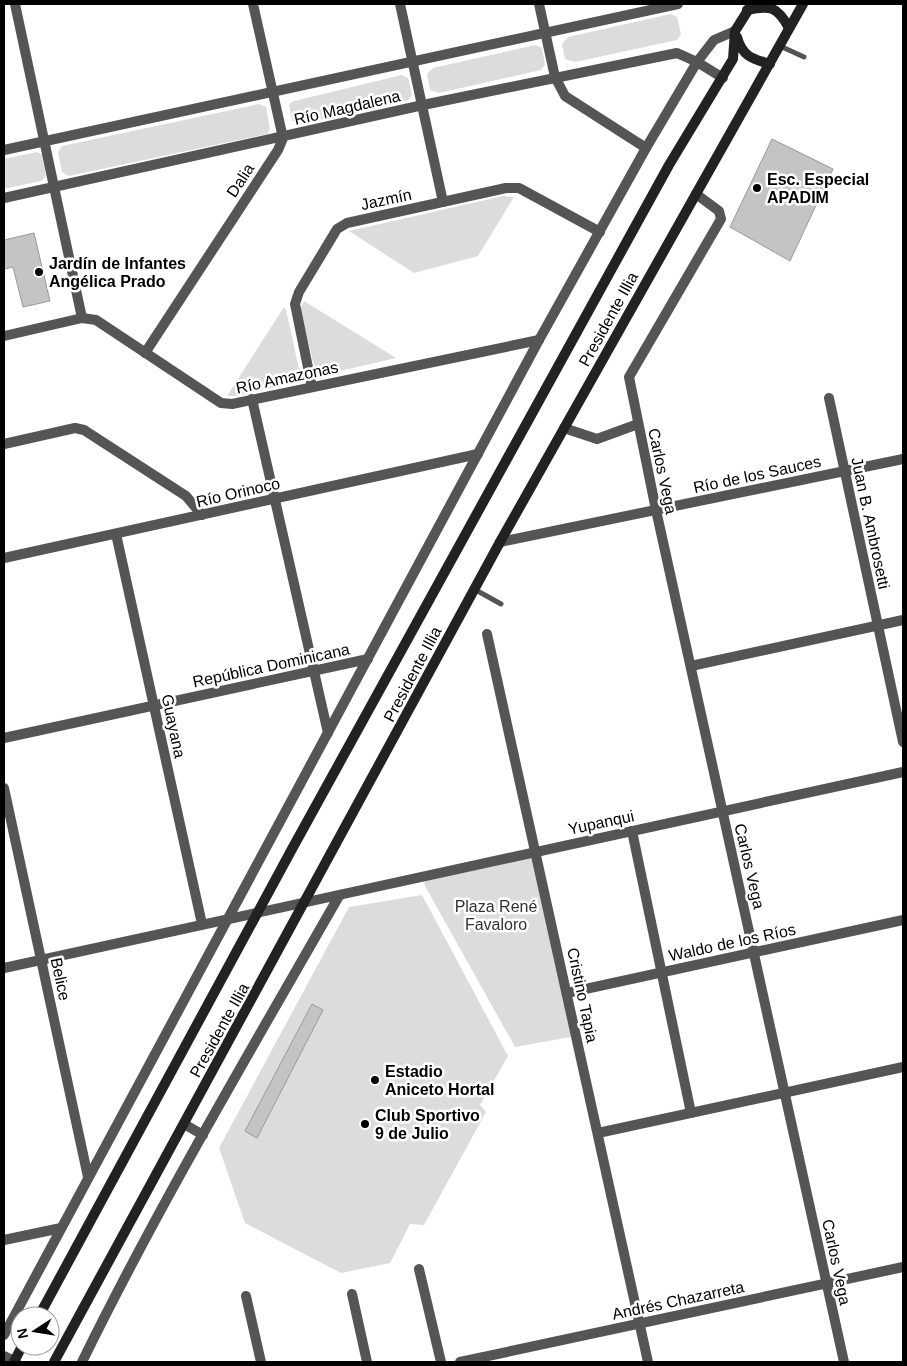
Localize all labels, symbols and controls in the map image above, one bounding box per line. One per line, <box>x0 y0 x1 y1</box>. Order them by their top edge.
street label: Río Magdalena <box>292 87 402 128</box>
street label: Dalia <box>223 160 258 200</box>
place label: Esc. Especial APADIM <box>767 171 869 206</box>
marker: Esc. Especial APADIM <box>751 182 763 194</box>
street label: Jazmín <box>359 186 413 213</box>
place label: Jardín de Infantes Angélica Prado <box>49 255 186 290</box>
marker: Jardín de Infantes Angélica Prado <box>33 266 45 278</box>
street label: Presidente Illia <box>576 269 641 369</box>
street label: Río Amazonas <box>234 358 340 397</box>
street label: Carlos Vega <box>645 427 680 516</box>
street label: Río de los Sauces <box>692 453 822 496</box>
street label: Juan B. Ambrosetti <box>848 456 893 591</box>
street label: Río Orinoco <box>195 475 282 510</box>
street label: Presidente Illia <box>380 624 445 725</box>
street label: República Dominicana <box>191 641 351 690</box>
street label: Guayana <box>158 693 189 760</box>
street label: Yupanqui <box>567 807 636 838</box>
street label: Carlos Vega <box>731 822 768 911</box>
park label: Plaza René Favaloro <box>455 898 537 933</box>
street label: Waldo de los Ríos <box>667 921 797 964</box>
street label: Cristino Tapia <box>564 946 601 1044</box>
street label: Belice <box>48 956 73 1002</box>
street label: Presidente Illia <box>187 980 252 1080</box>
place label: Estadio Aniceto Hortal <box>385 1063 494 1098</box>
marker: Estadio Aniceto Hortal <box>369 1074 381 1086</box>
place label: Club Sportivo 9 de Julio <box>375 1107 480 1142</box>
marker: Club Sportivo 9 de Julio <box>359 1118 371 1130</box>
street label: Carlos Vega <box>819 1218 854 1307</box>
street label: Andrés Chazarreta <box>611 1278 746 1323</box>
north arrow <box>10 1306 60 1356</box>
text: N <box>13 1327 31 1340</box>

